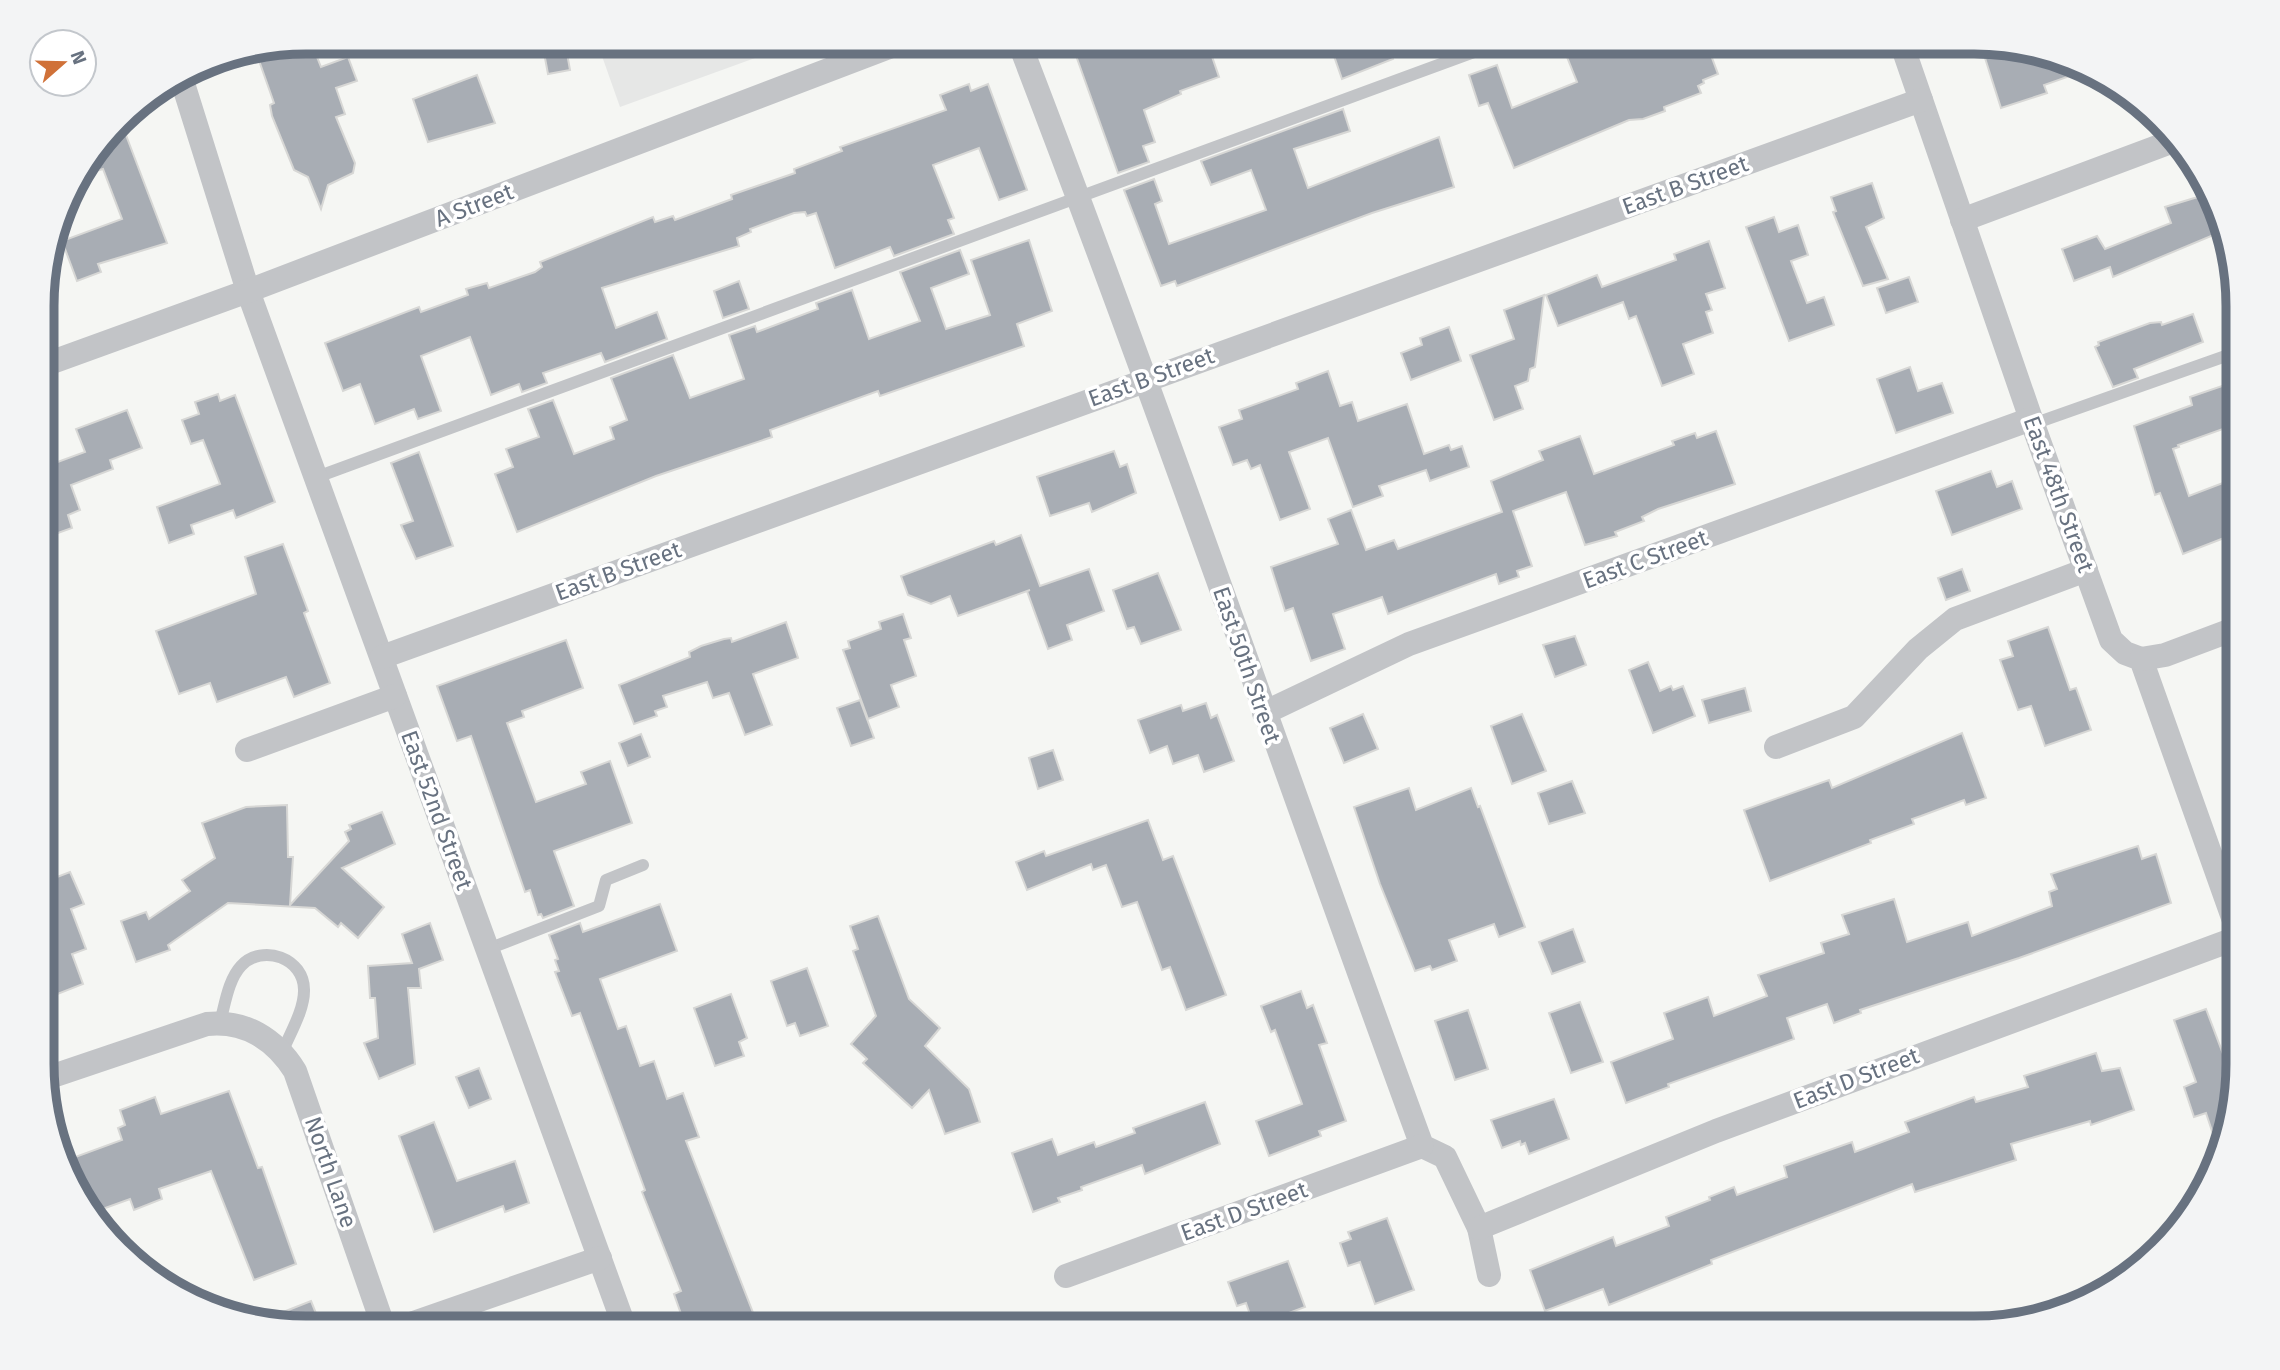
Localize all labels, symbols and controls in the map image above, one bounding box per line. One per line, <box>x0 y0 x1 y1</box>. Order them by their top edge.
north arrow <box>28 28 98 98</box>
text: N <box>66 47 91 67</box>
street label: East B Street <box>1618 149 1752 221</box>
street label: A Street <box>431 177 518 233</box>
street label: East B Street <box>1084 341 1218 413</box>
street label: East 48th Street <box>2018 412 2101 577</box>
street label: East C Street <box>1579 523 1712 595</box>
street label: East B Street <box>551 535 685 607</box>
street label: East 50th Street <box>1207 583 1287 748</box>
street label: East 52nd Street <box>395 726 479 894</box>
street label: East D Street <box>1789 1041 1924 1115</box>
street label: North Lane <box>299 1113 363 1231</box>
street label: East D Street <box>1177 1175 1312 1247</box>

